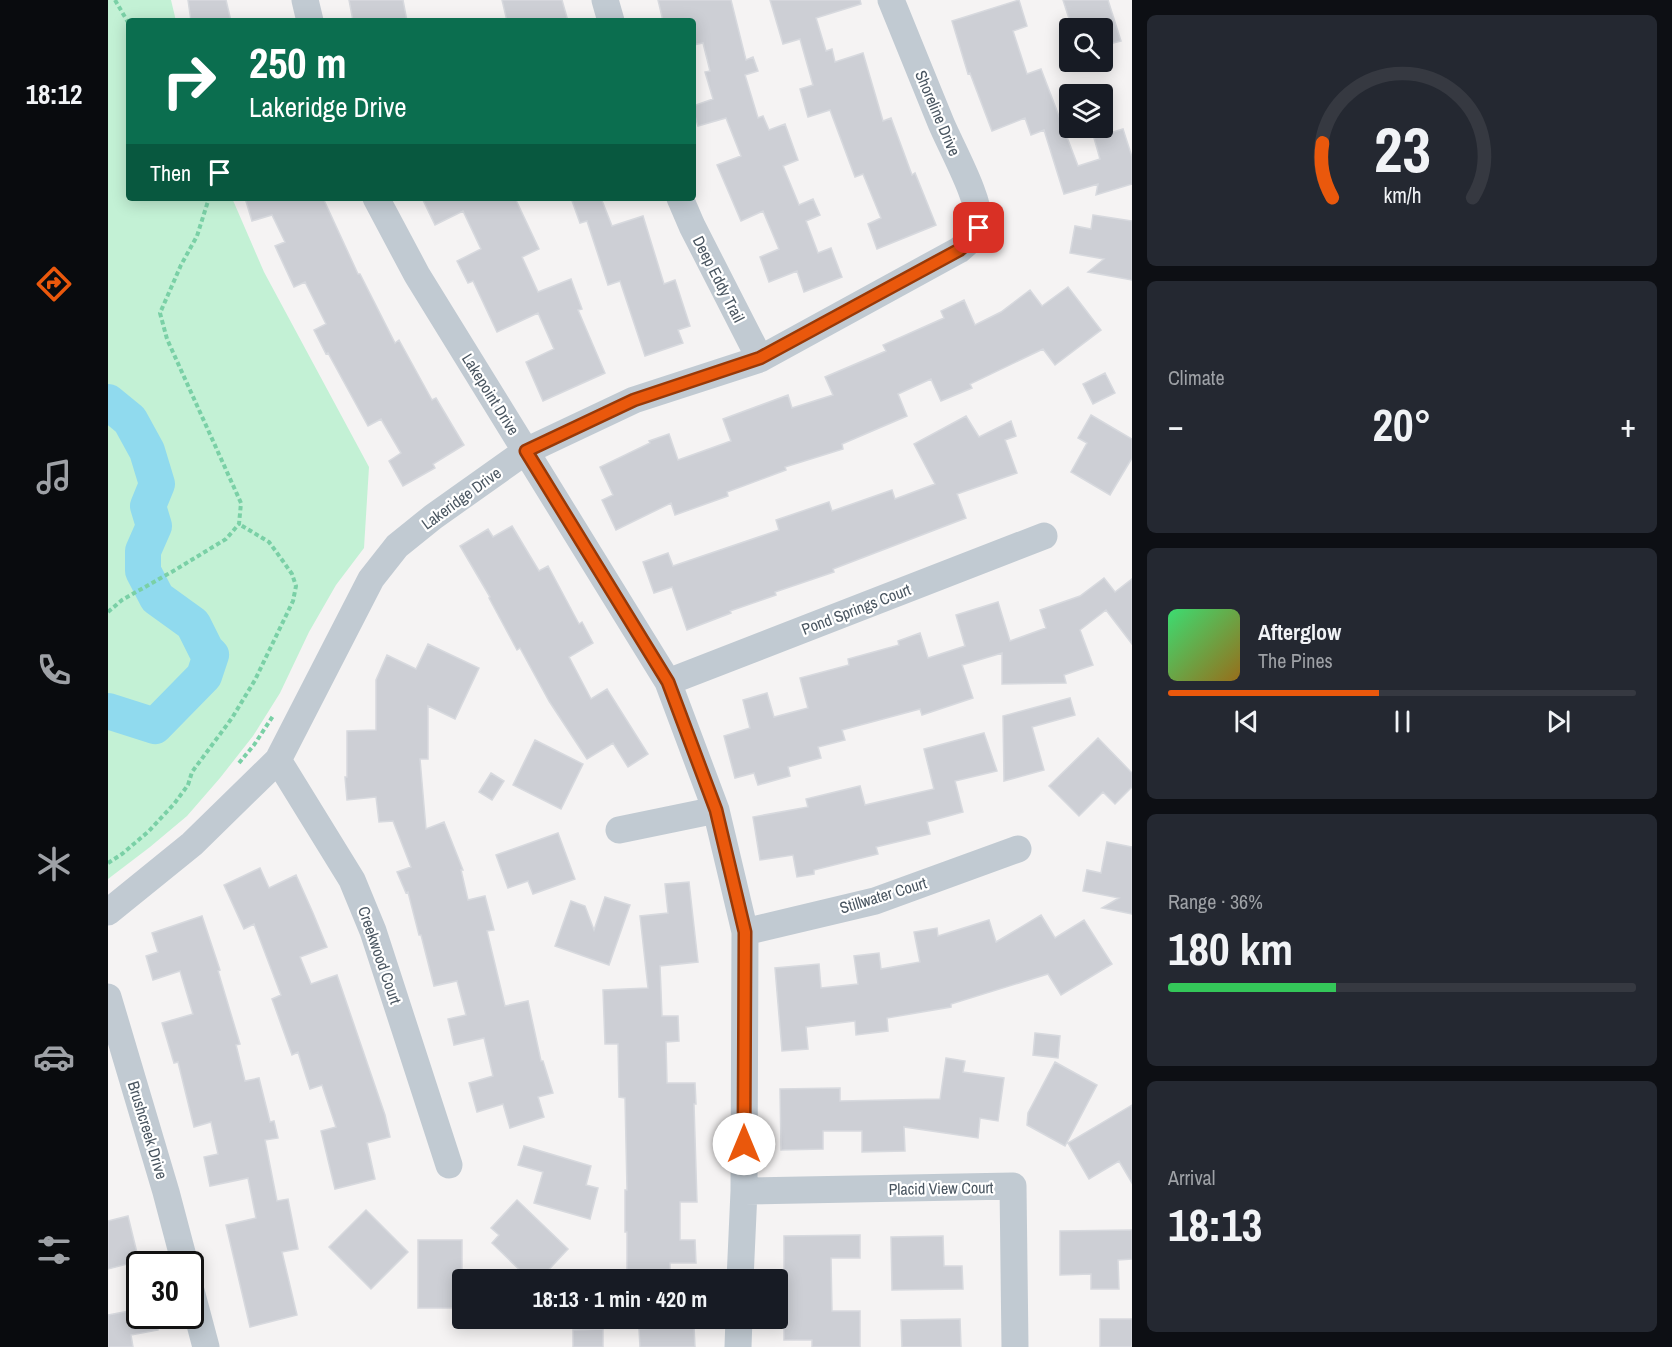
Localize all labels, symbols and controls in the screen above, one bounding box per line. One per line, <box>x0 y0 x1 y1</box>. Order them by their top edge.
map controls <box>1059 18 1113 138</box>
button: search <box>1059 18 1113 72</box>
text: 250 m <box>249 35 347 91</box>
icon: right <box>150 42 228 120</box>
street label: Shoreline Drive <box>910 67 966 159</box>
text: 18:12 <box>26 76 82 112</box>
button: layers <box>1059 84 1113 138</box>
text: Lakeridge Drive <box>249 89 407 125</box>
text: 23 <box>1374 107 1430 191</box>
icon: arrive <box>203 156 236 189</box>
text: Then <box>150 158 191 188</box>
text: km/h <box>1383 181 1421 210</box>
pin <box>953 202 1004 253</box>
icon: arrive <box>962 211 995 244</box>
street label: Deep Eddy Trail <box>688 232 750 326</box>
icon: directions <box>33 263 75 305</box>
street label: Lakepoint Drive <box>457 349 525 439</box>
text: Climate <box>1168 364 1225 391</box>
text: 20° <box>1372 394 1432 455</box>
text: − <box>1168 403 1184 447</box>
text: + <box>1620 403 1636 447</box>
icon: music <box>33 456 75 498</box>
street label: Lakeridge Drive <box>417 462 505 534</box>
street label: Pond Springs Court <box>798 578 914 640</box>
text: Afterglow <box>1258 617 1341 647</box>
text: The Pines <box>1258 647 1333 674</box>
icon: phone <box>33 649 75 691</box>
icon: previous <box>1230 705 1263 738</box>
icon: pause <box>1386 705 1419 738</box>
icon: next <box>1542 705 1575 738</box>
icon: climate <box>33 843 75 885</box>
street label: Stillwater Court <box>837 871 929 919</box>
text: Range · 36% <box>1168 888 1263 915</box>
street label: Creekwood Court <box>353 903 407 1007</box>
text: 180 km <box>1168 918 1293 979</box>
icon: car <box>33 1036 75 1078</box>
street label: Brushcreek Drive <box>123 1078 173 1182</box>
position arrow <box>712 1112 776 1176</box>
text: Arrival <box>1168 1164 1215 1191</box>
street label: Placid View Court <box>888 1176 994 1200</box>
text: 18:13 <box>1168 1194 1262 1255</box>
icon: filters <box>33 1229 75 1271</box>
speed limit sign: 30 <box>126 1251 204 1329</box>
text: 18:13 · 1 min · 420 m <box>533 1284 707 1314</box>

